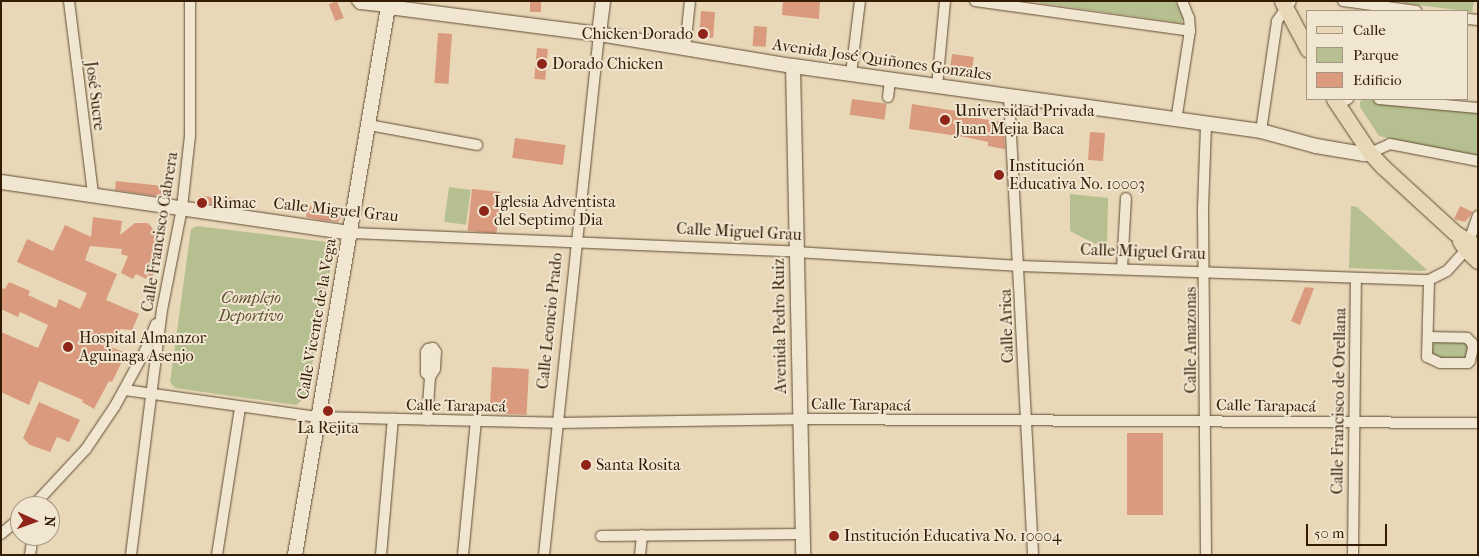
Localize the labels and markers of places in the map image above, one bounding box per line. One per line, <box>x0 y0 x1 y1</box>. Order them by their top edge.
place label: Chicken Dorado <box>582 24 693 44</box>
marker: Chicken Dorado <box>697 28 709 40</box>
place label: Dorado Chicken <box>552 54 663 74</box>
marker: Dorado Chicken <box>536 58 548 70</box>
place label: Universidad Privada Juan Mejia Baca <box>955 101 1095 139</box>
marker: Universidad Privada Juan Mejia Baca <box>939 114 951 126</box>
place label: Institución Educativa No. 10003 <box>1009 156 1145 194</box>
marker: Institución Educativa No. 10003 <box>993 169 1005 181</box>
place label: Iglesia Adventista del Septimo Dia <box>494 192 616 230</box>
place label: Rimac <box>212 193 256 213</box>
marker: Rimac <box>196 197 208 209</box>
marker: Iglesia Adventista del Septimo Dia <box>478 205 490 217</box>
place label: Hospital Almanzor Aguinaga Asenjo <box>79 328 206 366</box>
marker: Hospital Almanzor Aguinaga Asenjo <box>61 340 75 354</box>
marker: La Rejita <box>322 405 334 417</box>
place label: La Rejita <box>297 418 359 438</box>
place label: Santa Rosita <box>596 455 681 475</box>
marker: Santa Rosita <box>580 459 592 471</box>
place label: Institución Educativa No. 10004 <box>844 526 1061 546</box>
marker: Institución Educativa No. 10004 <box>828 530 840 542</box>

